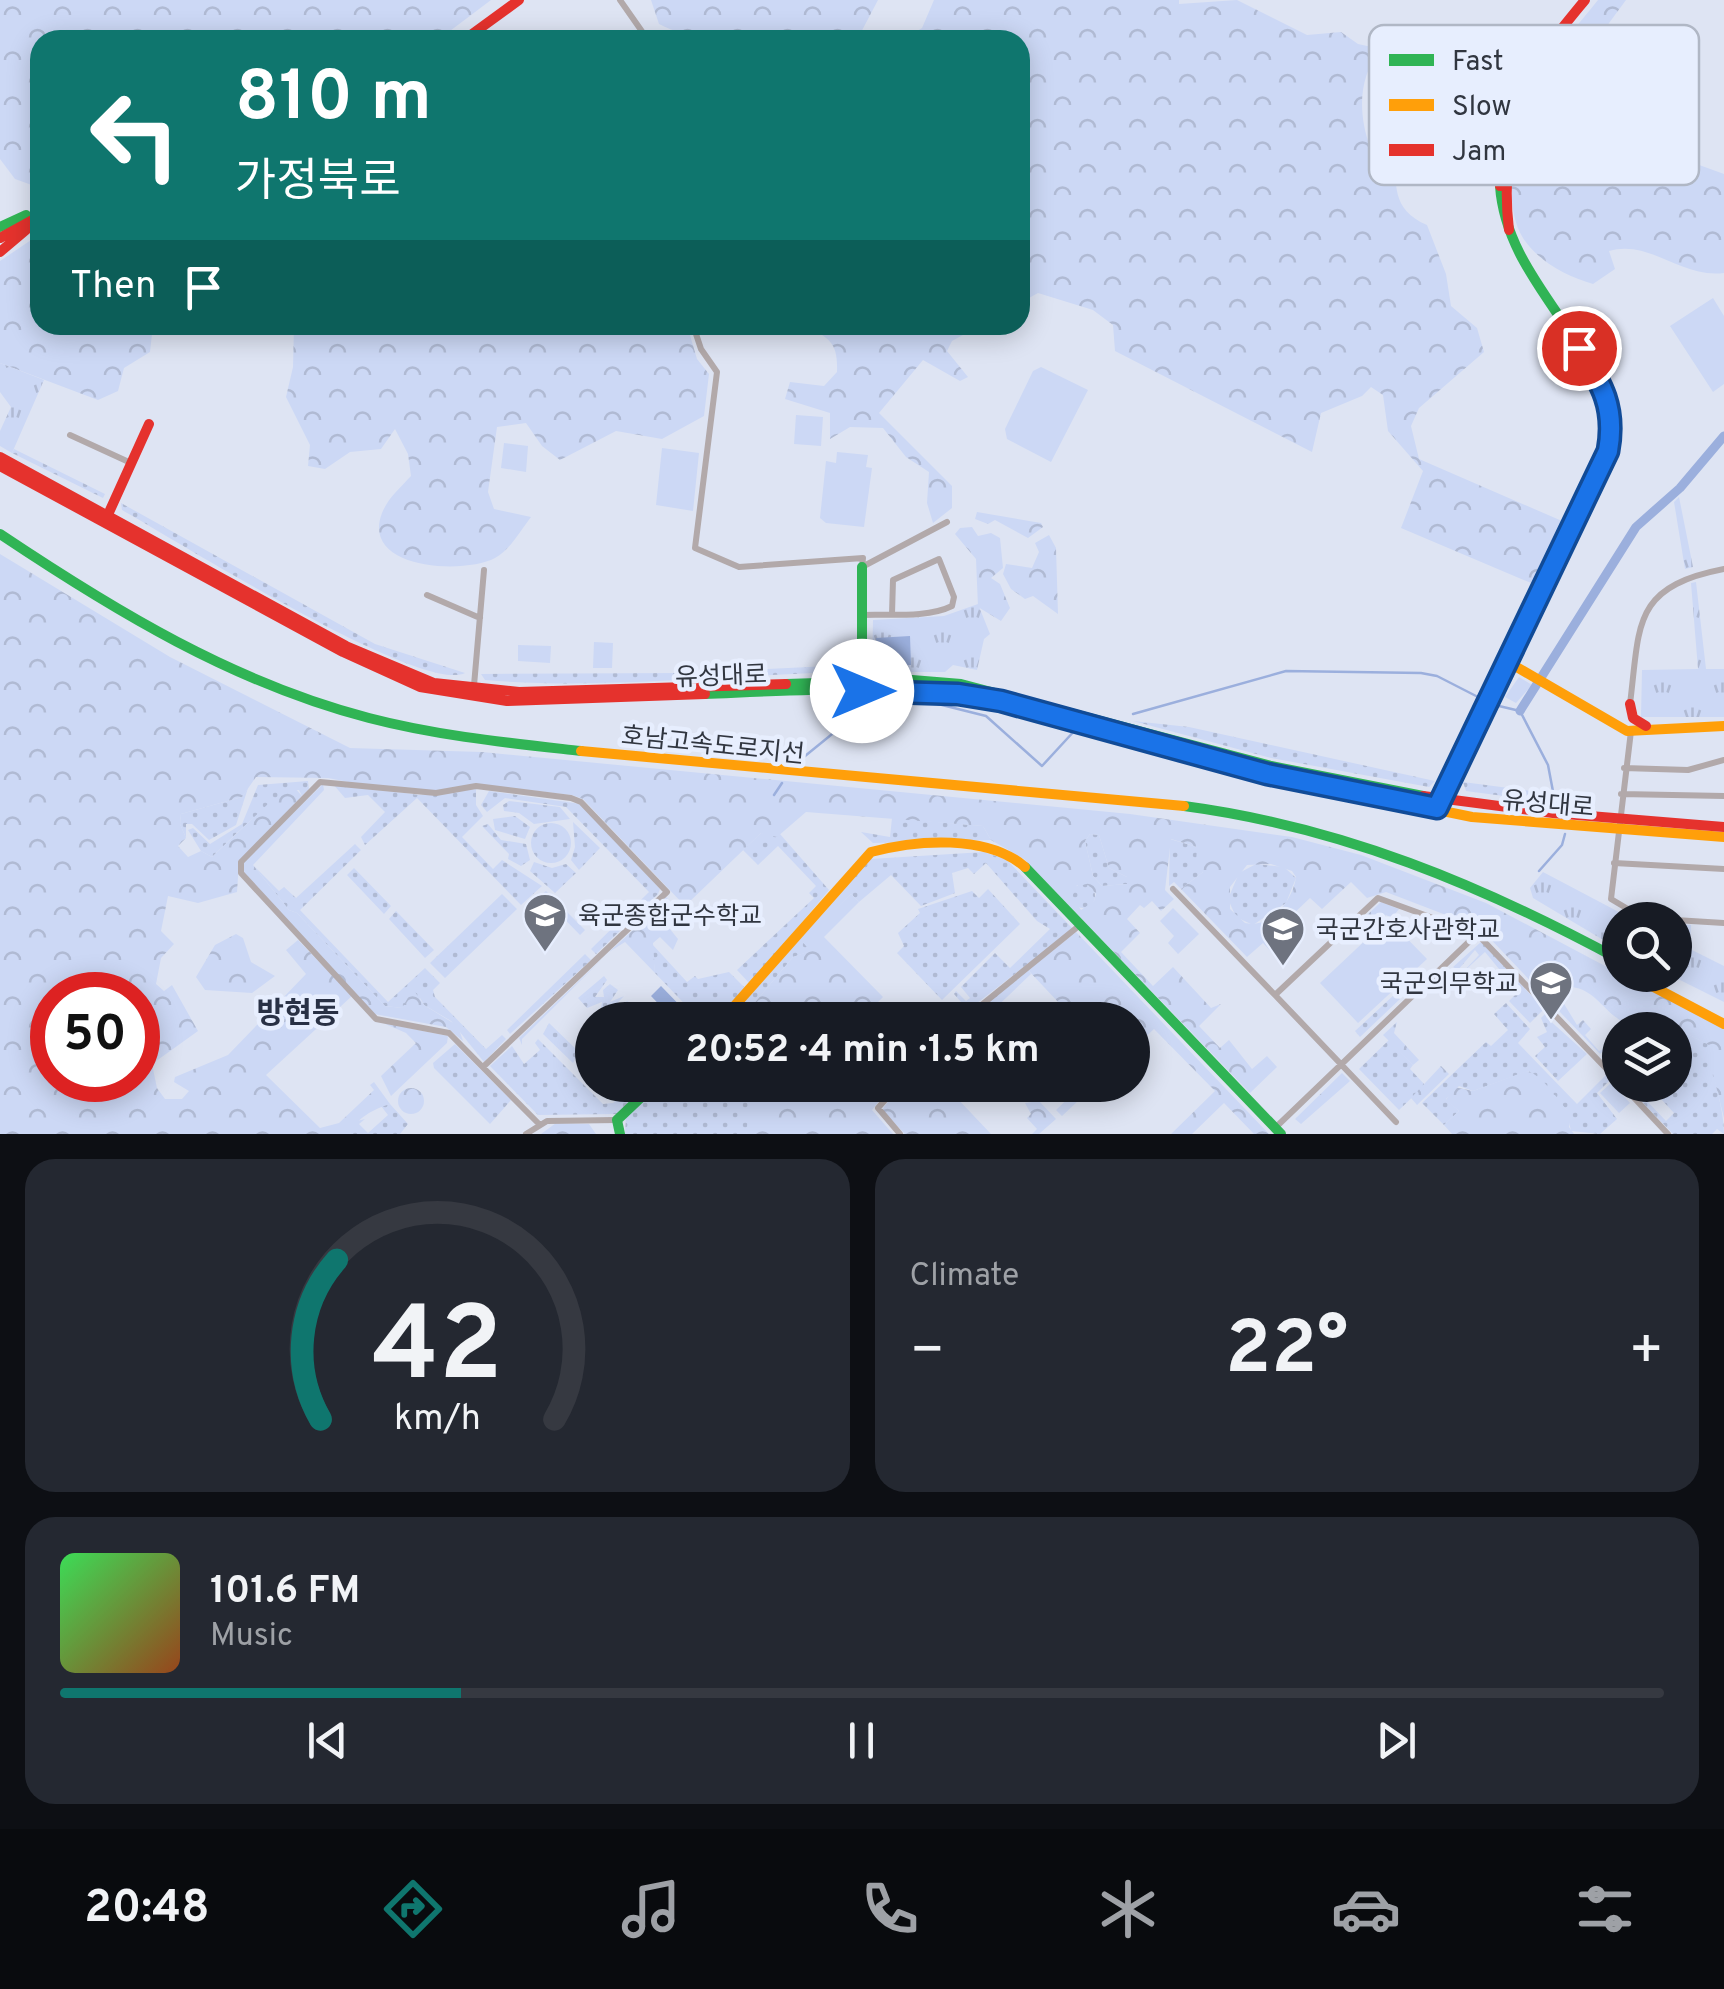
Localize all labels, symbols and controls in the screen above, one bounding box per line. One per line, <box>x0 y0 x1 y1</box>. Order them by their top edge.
legend <box>1369 25 1699 185</box>
text: Fast <box>1452 45 1504 81</box>
text: 810 m <box>235 56 432 145</box>
icon: left <box>70 70 200 200</box>
text: Slow <box>1452 90 1511 126</box>
text: Jam <box>1452 135 1506 171</box>
text: 가정북로 <box>235 155 401 212</box>
icon: arrive <box>176 260 231 315</box>
text: Then <box>70 263 156 312</box>
pin <box>1537 306 1622 391</box>
icon: arrive <box>1552 321 1607 376</box>
position arrow <box>810 639 914 743</box>
street label: 유성대로 <box>675 660 768 696</box>
street label: 호남고속도로지선 <box>620 721 806 773</box>
street label: 유성대로 <box>1501 786 1595 826</box>
school or university icon: 육군종합군수학교 <box>522 892 568 953</box>
place label: 육군종합군수학교 <box>578 902 762 934</box>
map controls <box>1602 902 1692 1102</box>
button: search <box>1602 902 1692 992</box>
school or university icon: 국군간호사관학교 <box>1260 906 1306 967</box>
place label: 국군간호사관학교 <box>1316 916 1500 948</box>
school or university icon: 국군의무학교 <box>1528 960 1574 1021</box>
place label: 국군의무학교 <box>1380 970 1518 1002</box>
speed limit sign: 50 <box>30 972 160 1102</box>
district label: 방현동 <box>257 997 339 1034</box>
button: layers <box>1602 1012 1692 1102</box>
text: 20:52 · 4 min · 1.5 km <box>685 1027 1040 1076</box>
text: Climate <box>910 1257 1019 1297</box>
text: 42 <box>372 1285 502 1417</box>
text: 22° <box>1225 1305 1348 1400</box>
text: − <box>910 1318 945 1388</box>
text: + <box>1629 1318 1664 1388</box>
text: km/h <box>394 1397 481 1443</box>
text: 101.6 FM <box>210 1568 360 1617</box>
text: Music <box>210 1617 293 1657</box>
icon: previous <box>300 1713 355 1768</box>
icon: pause <box>834 1713 889 1768</box>
icon: next <box>1369 1713 1424 1768</box>
icon: directions <box>378 1874 448 1944</box>
icon: music <box>616 1874 686 1944</box>
icon: phone <box>855 1874 925 1944</box>
icon: climate <box>1093 1874 1163 1944</box>
icon: car <box>1331 1874 1401 1944</box>
icon: filters <box>1570 1874 1640 1944</box>
text: 20:48 <box>84 1881 209 1938</box>

